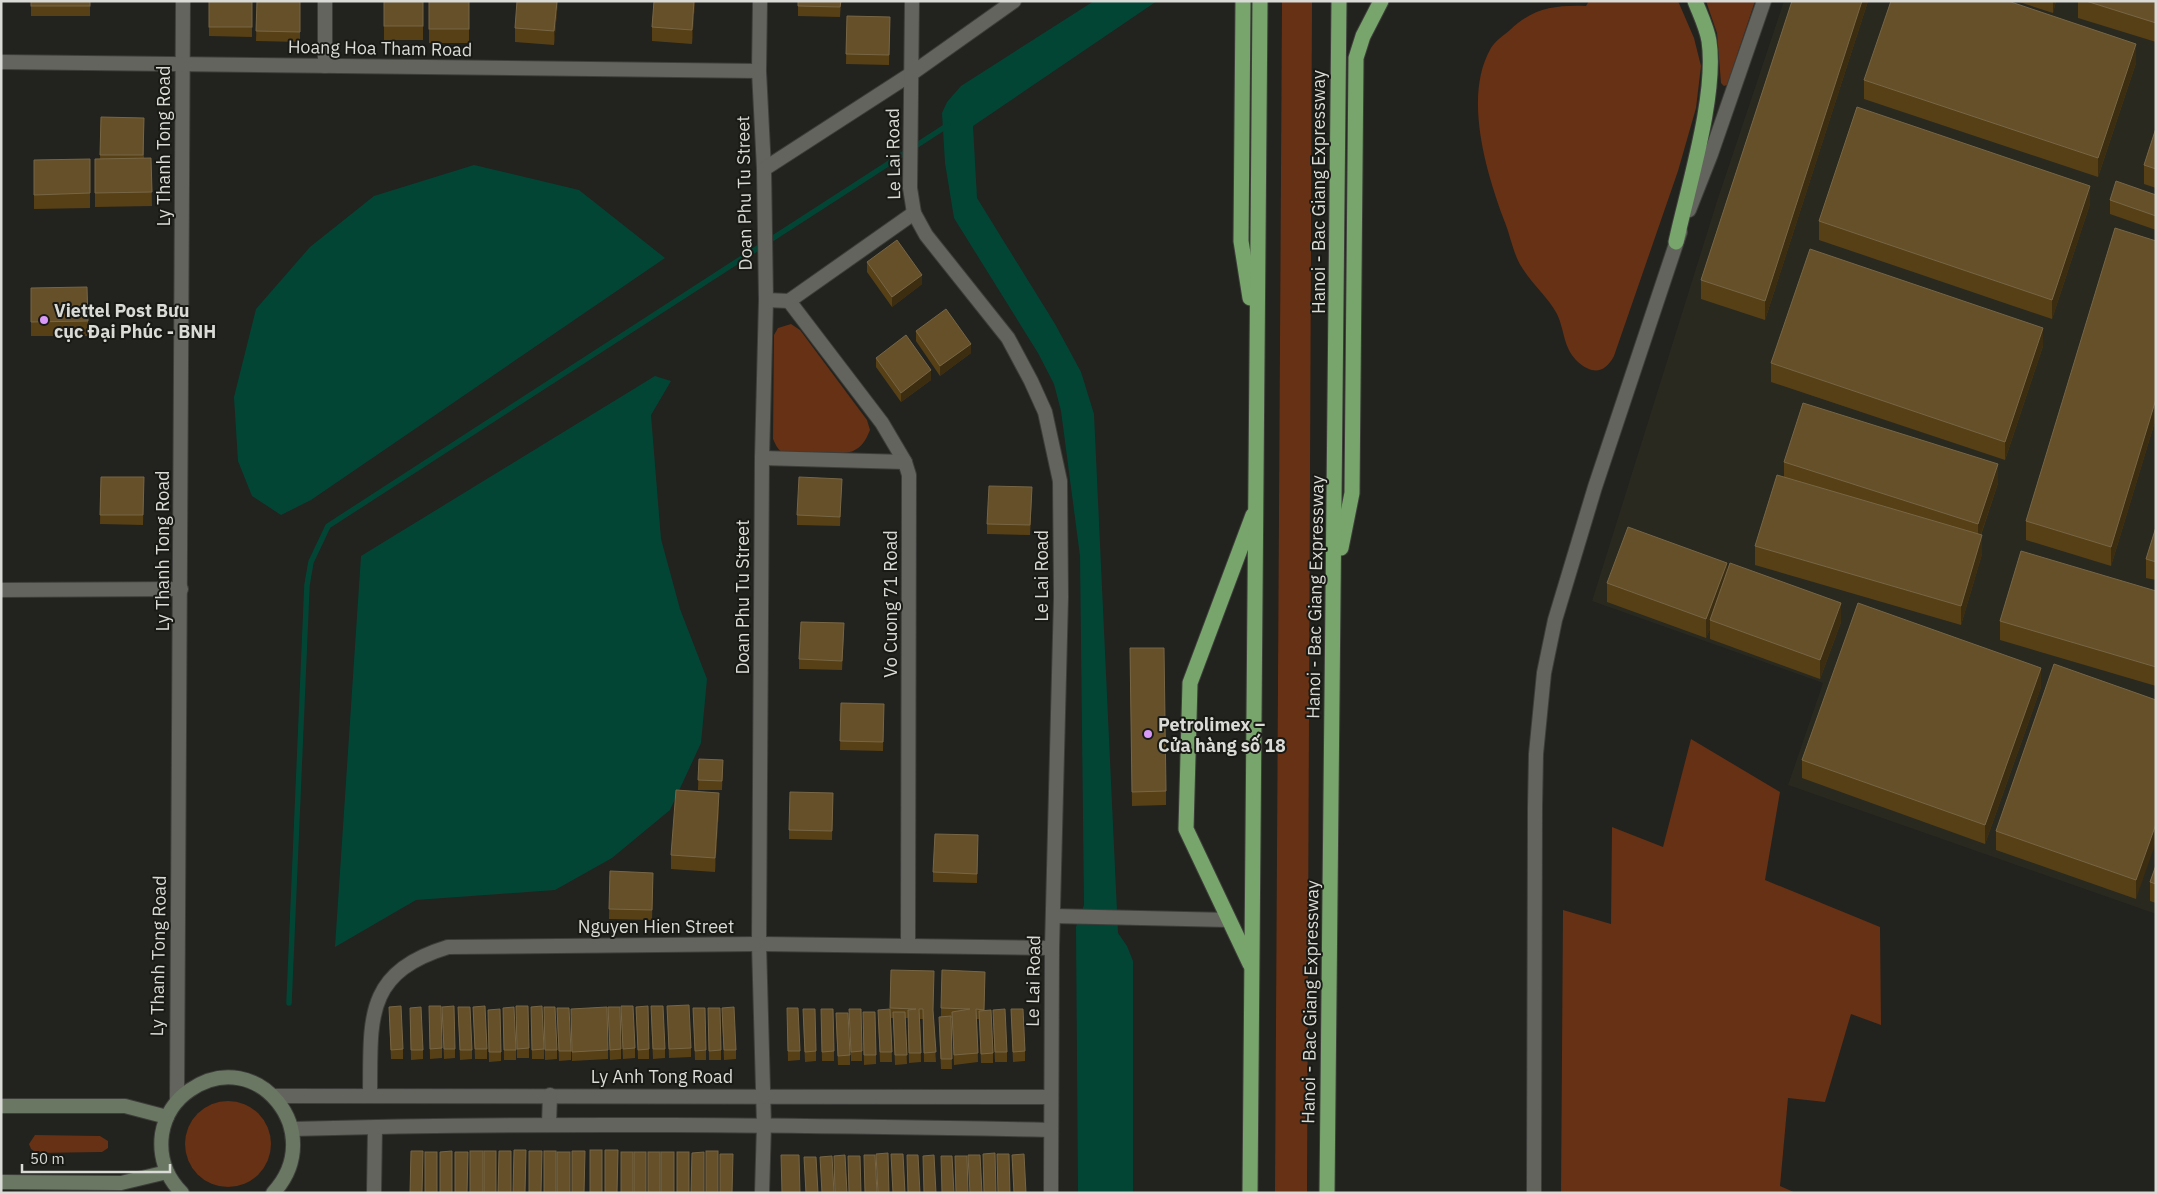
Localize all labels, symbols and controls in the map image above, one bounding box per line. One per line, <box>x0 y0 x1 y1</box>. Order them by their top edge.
street label: Hoang Hoa Tham Road <box>288 35 472 61</box>
street label: Ly Thanh Tong Road <box>152 66 175 226</box>
street label: Hanoi - Bac Giang Expressway <box>1307 70 1330 314</box>
street label: Le Lai Road <box>881 108 905 200</box>
street label: Doan Phu Tu Street <box>731 115 757 271</box>
place label: Viettel Post Bưu cục Đại Phúc - BNH <box>54 299 216 343</box>
marker: Viettel Post Bưu cục Đại Phúc - BNH <box>38 314 50 326</box>
street label: Ly Thanh Tong Road <box>151 471 174 631</box>
street label: Hanoi - Bac Giang Expressway <box>1301 475 1329 719</box>
street label: Doan Phu Tu Street <box>731 519 754 675</box>
street label: Vo Cuong 71 Road <box>879 530 902 678</box>
street label: Le Lai Road <box>1030 530 1053 622</box>
place label: Petrolimex – Cửa hàng số 18 <box>1158 713 1286 757</box>
marker: Petrolimex – Cửa hàng số 18 <box>1142 728 1154 740</box>
street label: Ly Thanh Tong Road <box>145 875 171 1037</box>
street label: Hanoi - Bac Giang Expressway <box>1296 880 1324 1124</box>
street label: Nguyen Hien Street <box>578 915 734 938</box>
street label: Le Lai Road <box>1021 935 1045 1027</box>
street label: Ly Anh Tong Road <box>591 1065 733 1088</box>
scale bar <box>22 1142 170 1174</box>
text: 50 m <box>30 1149 65 1168</box>

